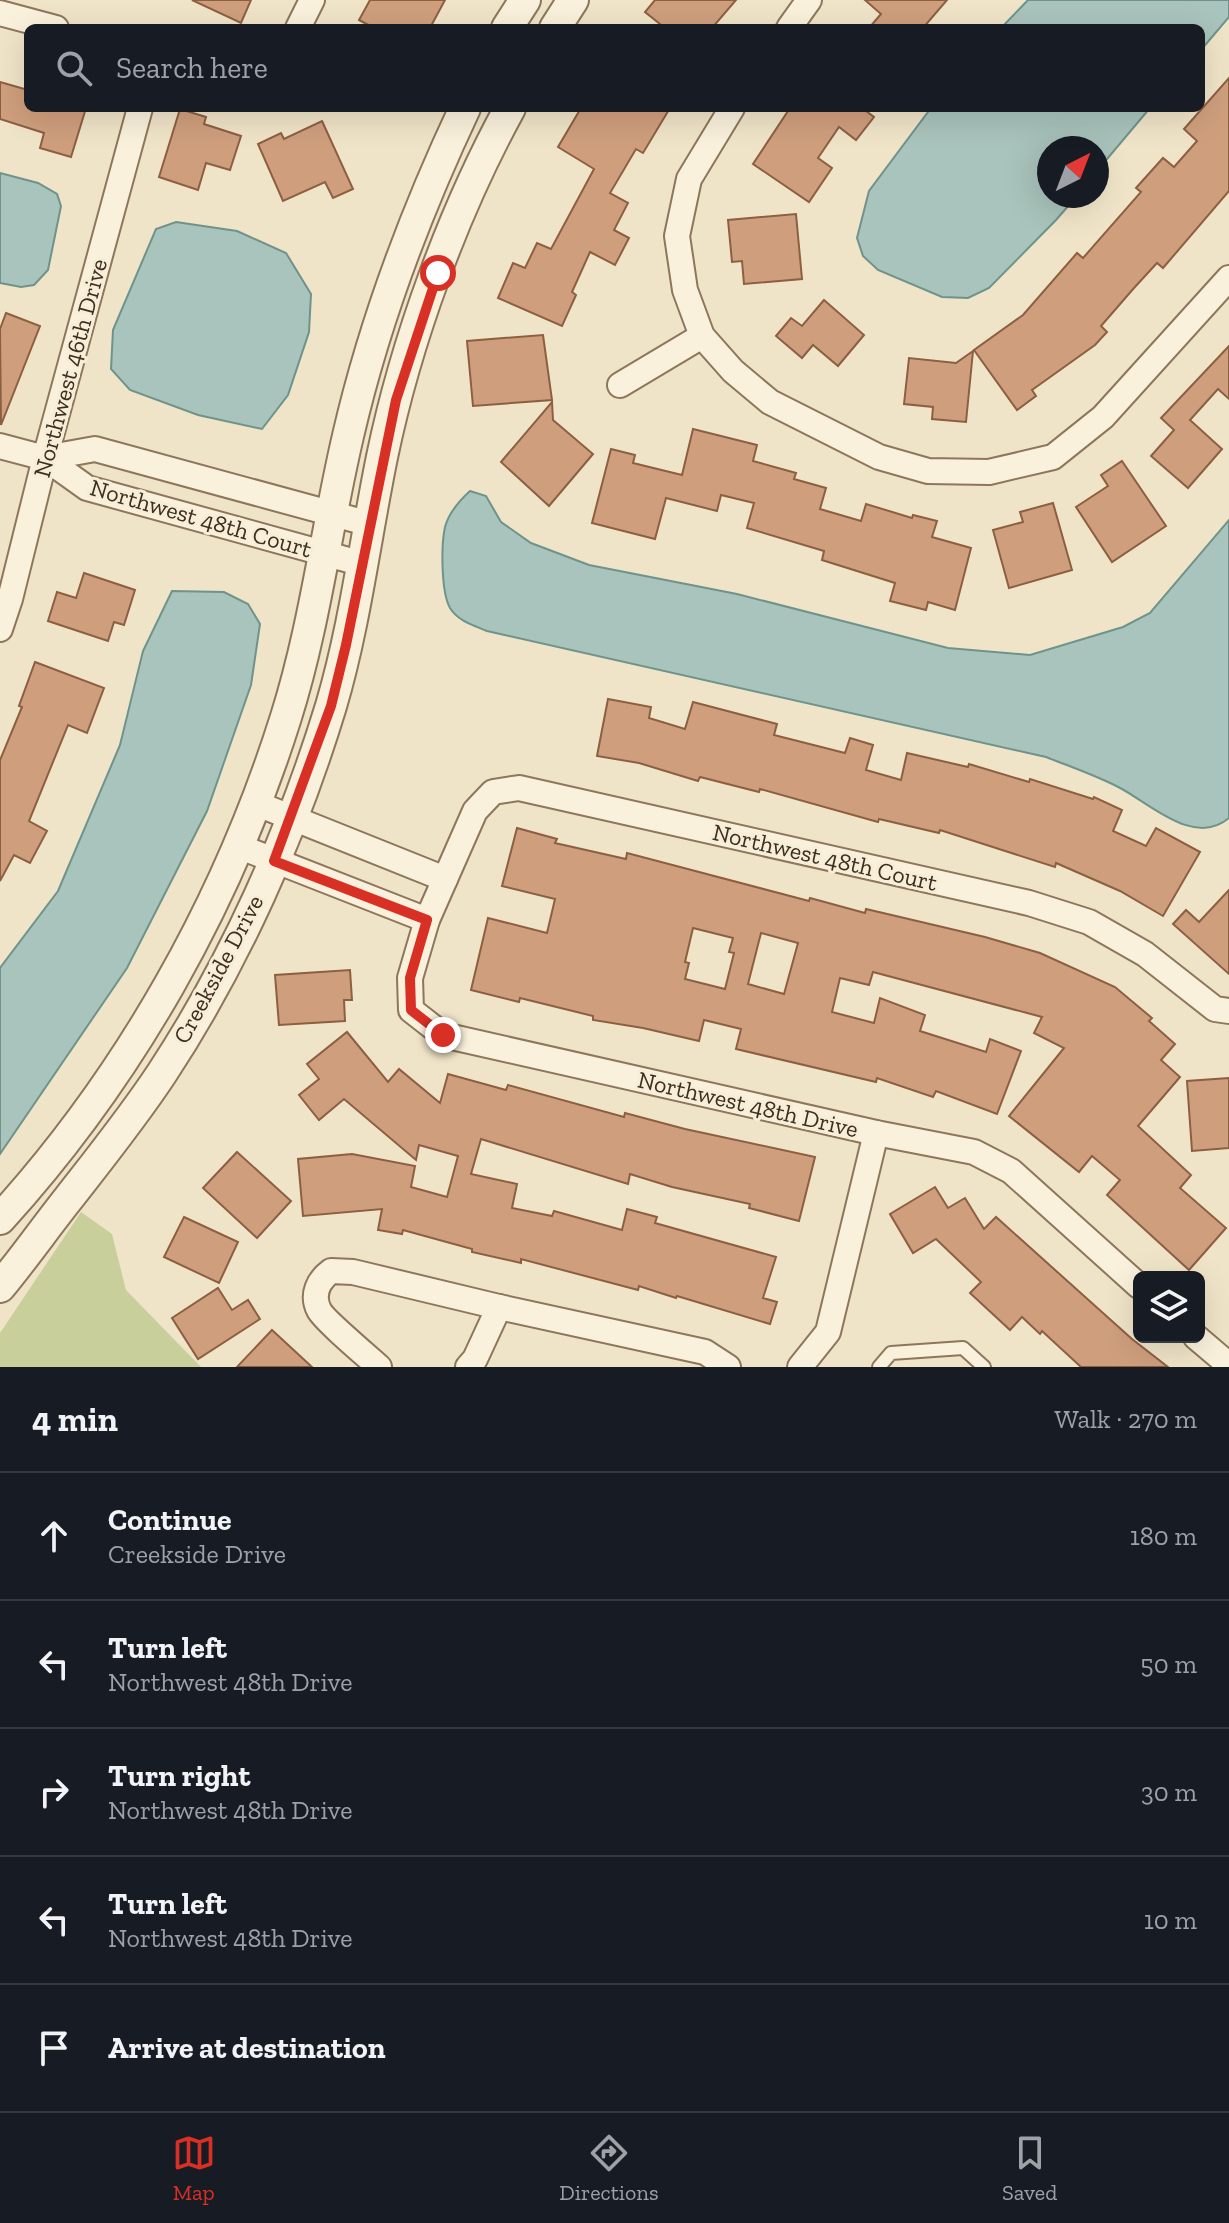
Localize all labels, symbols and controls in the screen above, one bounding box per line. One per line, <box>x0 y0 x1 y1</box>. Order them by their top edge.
search box <box>24 24 1205 112</box>
icon: search <box>52 46 96 90</box>
text: Search here <box>116 50 268 86</box>
north arrow <box>1037 136 1109 208</box>
street label: Northwest 46th Drive <box>27 255 113 481</box>
route start <box>420 255 456 291</box>
street label: Northwest 48th Court <box>87 472 315 564</box>
street label: Northwest 48th Court <box>710 817 940 897</box>
street label: Creekside Drive <box>167 890 269 1048</box>
route end <box>425 1017 461 1053</box>
street label: Northwest 48th Drive <box>635 1064 861 1144</box>
map controls <box>1133 1271 1205 1343</box>
button: layers <box>1133 1271 1205 1343</box>
text: 4 min <box>32 1399 118 1440</box>
text: Walk · 270 m <box>1054 1403 1197 1435</box>
text: Continue <box>108 1502 232 1538</box>
icon: ahead <box>32 1514 76 1558</box>
text: 180 m <box>1130 1520 1197 1552</box>
text: Creekside Drive <box>108 1538 286 1570</box>
text: Turn left <box>108 1630 227 1666</box>
icon: left <box>32 1642 76 1686</box>
text: 50 m <box>1140 1648 1197 1680</box>
text: Northwest 48th Drive <box>108 1666 352 1698</box>
text: Turn right <box>108 1758 250 1794</box>
icon: right <box>32 1770 76 1814</box>
text: 30 m <box>1141 1776 1197 1808</box>
text: Northwest 48th Drive <box>108 1794 352 1826</box>
text: Turn left <box>108 1886 227 1922</box>
icon: left <box>32 1898 76 1942</box>
text: 10 m <box>1144 1904 1197 1936</box>
text: Northwest 48th Drive <box>108 1922 352 1954</box>
icon: arrive <box>32 2026 76 2070</box>
text: Arrive at destination <box>108 2030 385 2066</box>
tab: Map <box>172 2131 216 2206</box>
tab: Directions <box>559 2131 659 2206</box>
tab: Saved <box>1002 2131 1057 2206</box>

